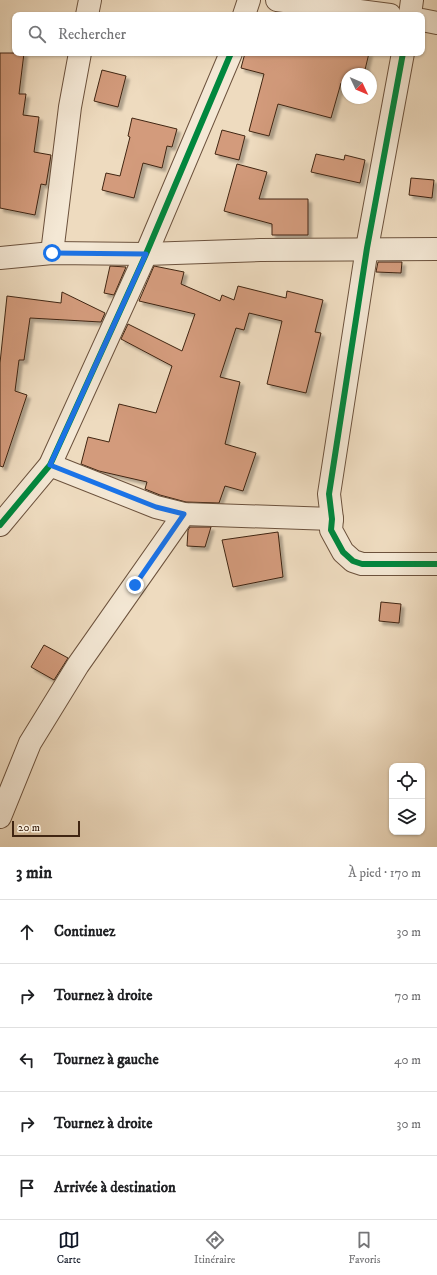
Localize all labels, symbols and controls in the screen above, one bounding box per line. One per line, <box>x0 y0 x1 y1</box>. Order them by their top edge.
search box <box>12 12 425 56</box>
icon: search <box>26 23 48 45</box>
text: Rechercher <box>58 25 126 44</box>
north arrow <box>341 68 377 104</box>
route start <box>43 244 61 262</box>
route end <box>126 576 144 594</box>
map controls <box>389 763 425 835</box>
button: locate <box>389 763 425 799</box>
button: layers <box>389 799 425 835</box>
scale bar <box>12 819 80 838</box>
text: 20 m <box>18 821 40 835</box>
text: 3 min <box>16 862 52 884</box>
text: À pied · 170 m <box>348 865 421 881</box>
icon: ahead <box>16 921 38 943</box>
text: Continuez <box>54 922 115 941</box>
text: 30 m <box>397 924 421 940</box>
icon: right <box>16 985 38 1007</box>
text: Tournez à droite <box>54 986 152 1005</box>
text: 70 m <box>395 988 421 1004</box>
icon: left <box>16 1049 38 1071</box>
text: Tournez à gauche <box>54 1050 159 1069</box>
text: 40 m <box>394 1052 421 1068</box>
icon: right <box>16 1113 38 1135</box>
text: Tournez à droite <box>54 1114 152 1133</box>
text: 30 m <box>397 1116 421 1132</box>
icon: arrive <box>16 1177 38 1199</box>
text: Arrivée à destination <box>54 1178 176 1197</box>
tab: Carte <box>57 1229 81 1267</box>
tab: Itinéraire <box>194 1229 235 1267</box>
tab: Favoris <box>349 1229 380 1267</box>

